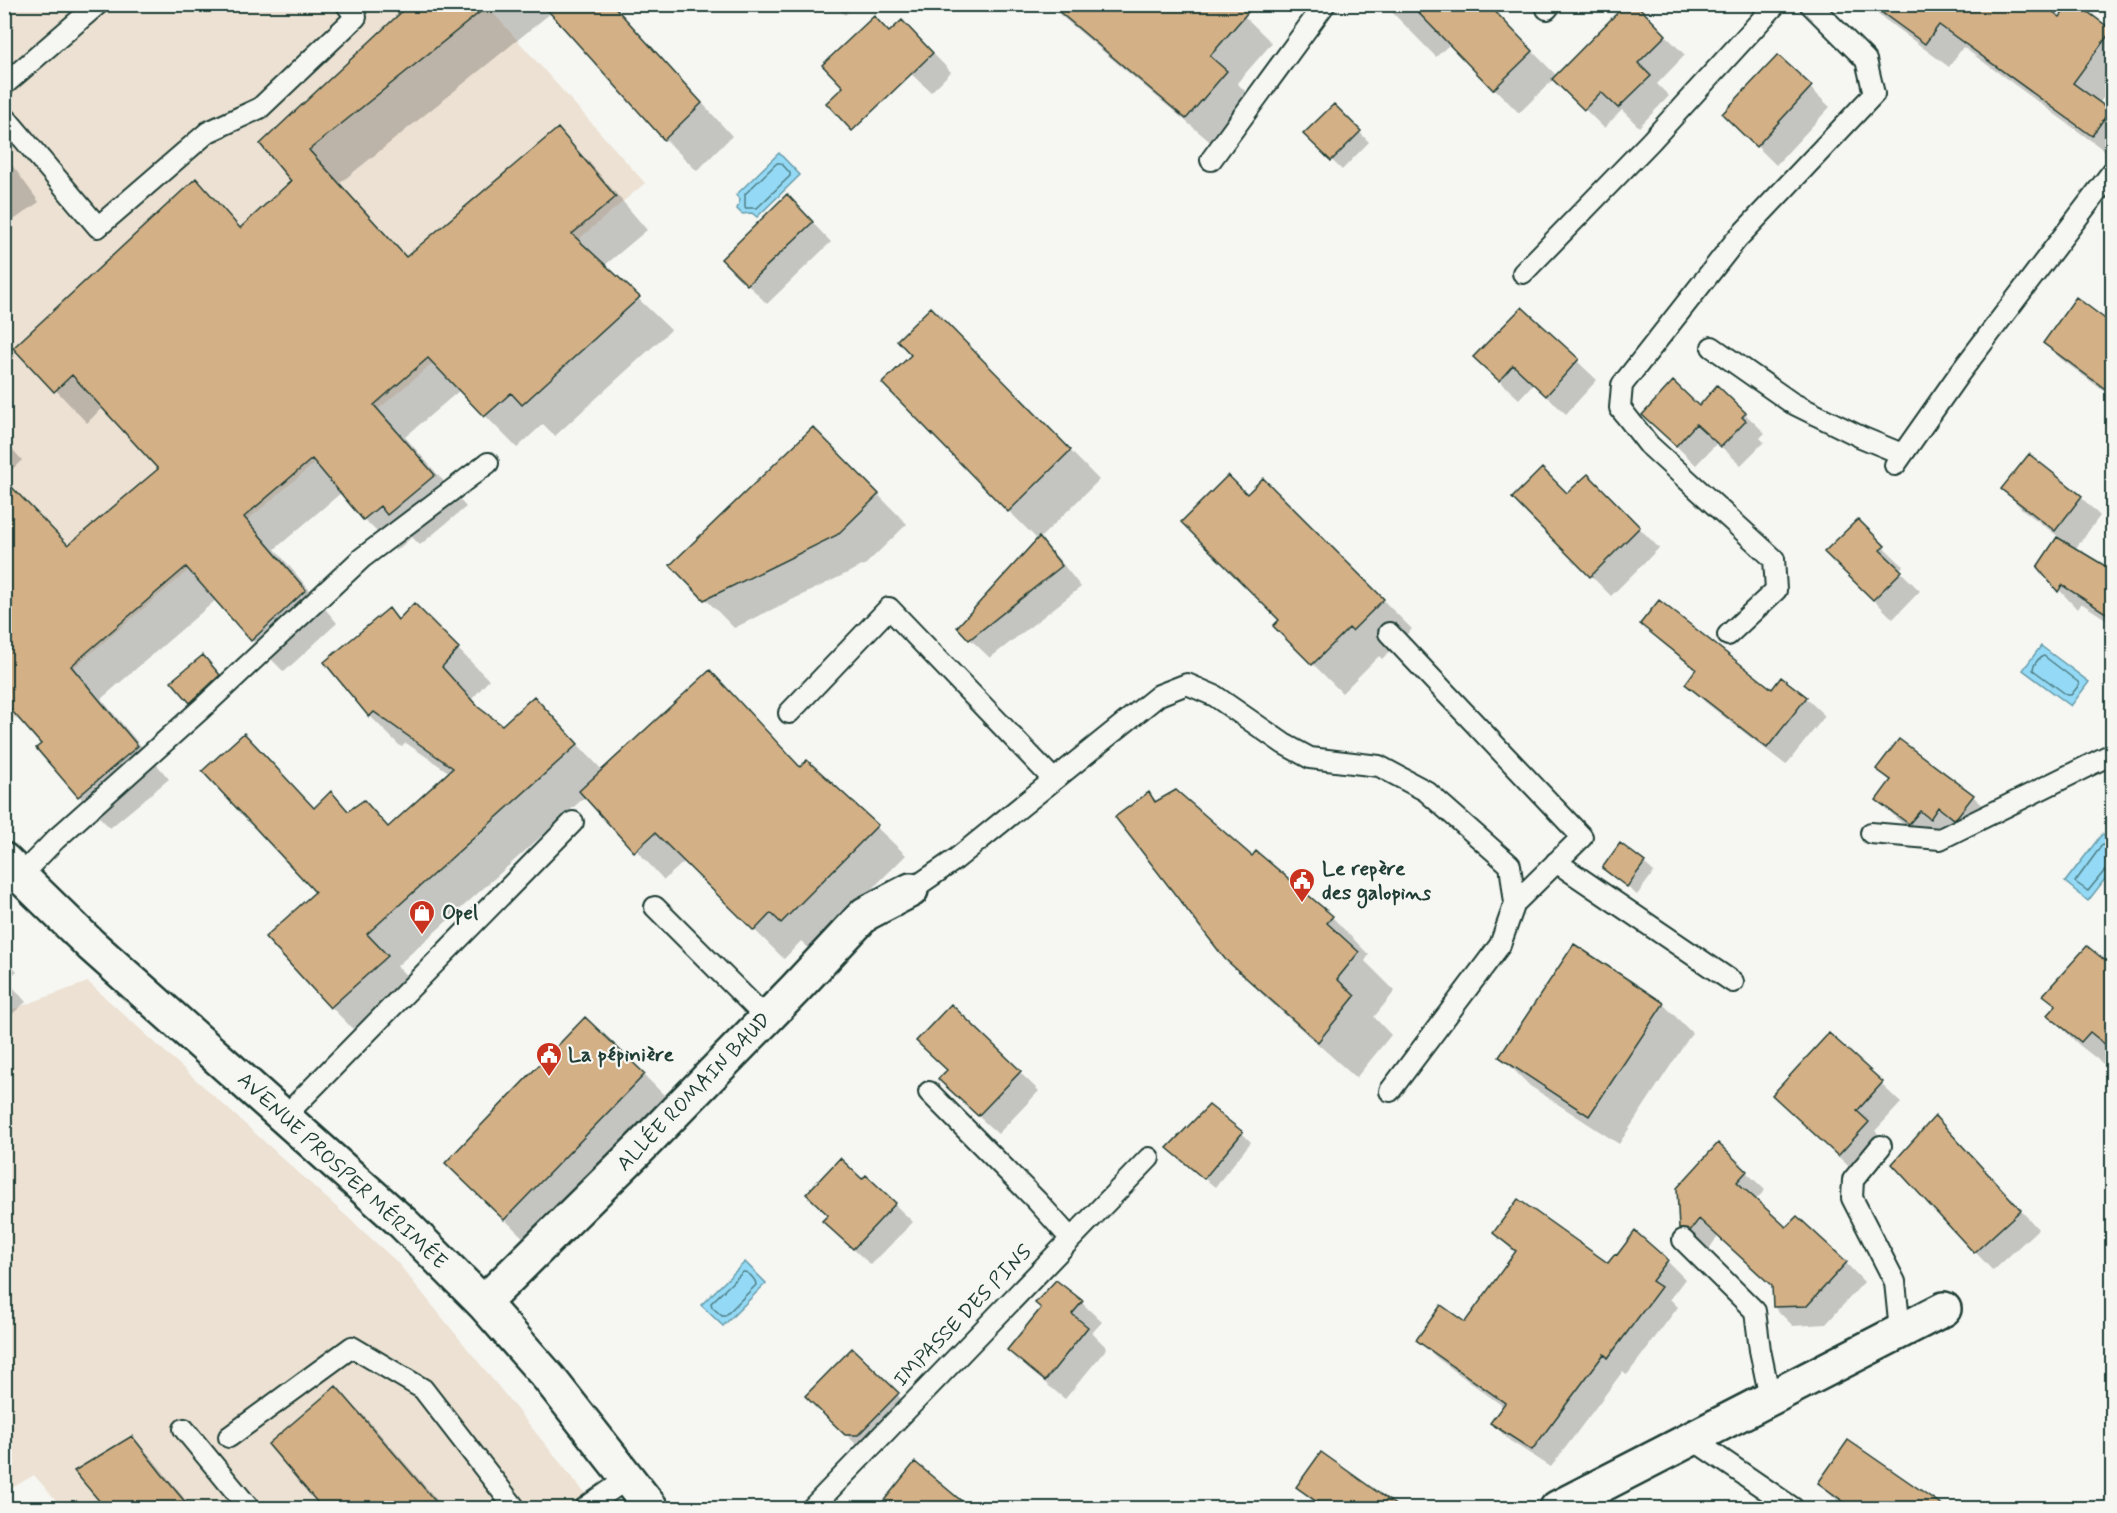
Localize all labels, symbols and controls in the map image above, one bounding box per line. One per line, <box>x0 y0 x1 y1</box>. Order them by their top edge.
place label: Le repère des galopins <box>1322 855 1432 909</box>
public building icon: Le repère des galopins <box>1287 866 1317 904</box>
shop icon: Opel <box>407 898 437 936</box>
place label: Opel <box>442 899 478 927</box>
street label: ALLÉE ROMAIN BAUD <box>611 1006 777 1178</box>
public building icon: La pépinière <box>534 1040 564 1078</box>
place label: La pépinière <box>568 1041 674 1069</box>
street label: AVENUE PROSPER MÉRIMÉE <box>231 1066 453 1276</box>
street label: IMPASSE DES PINS <box>888 1238 1039 1393</box>

